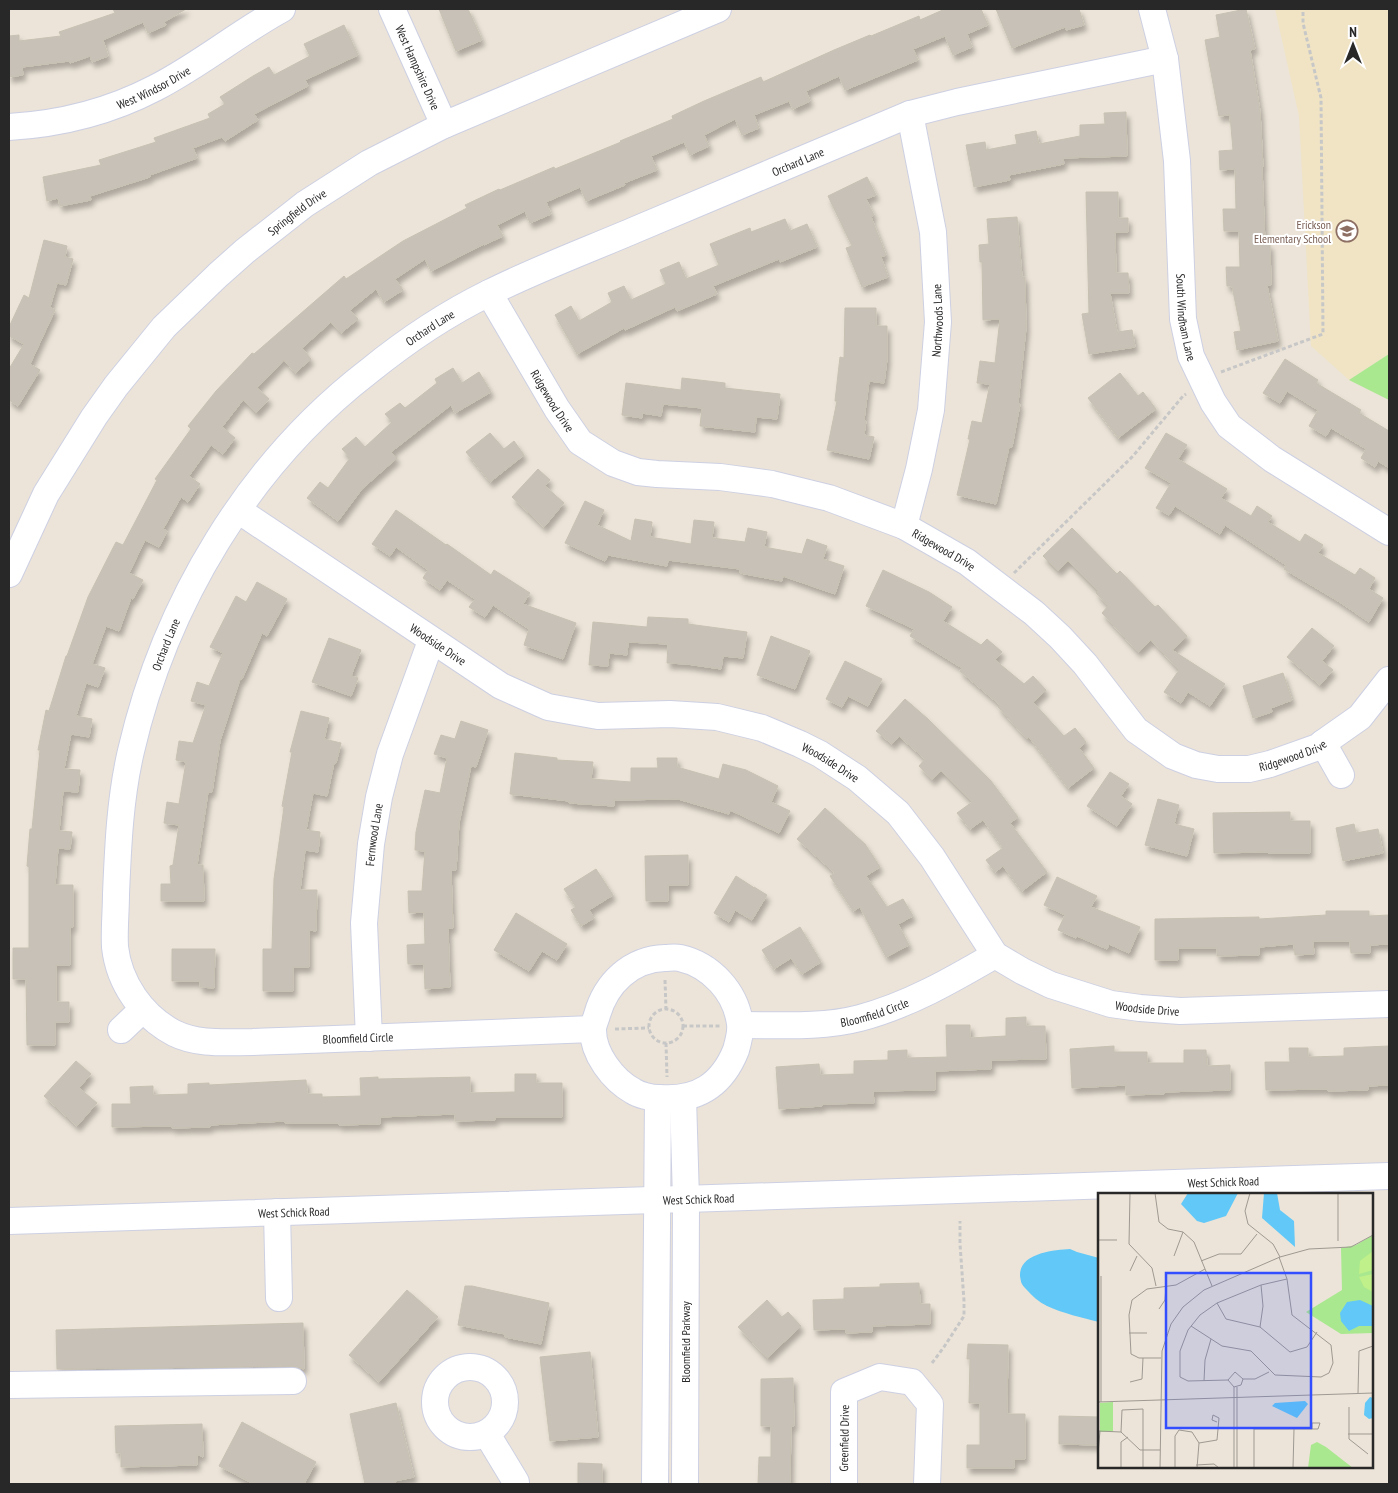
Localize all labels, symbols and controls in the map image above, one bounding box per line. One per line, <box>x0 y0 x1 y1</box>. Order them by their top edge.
north arrow <box>1328 20 1378 70</box>
street label: West Hampshire Drive <box>393 23 444 112</box>
text: N <box>1349 23 1357 41</box>
street label: West Windsor Drive <box>114 62 193 112</box>
street label: Orchard Lane <box>769 144 826 179</box>
street label: Springfield Drive <box>264 185 329 238</box>
place label: Erickson Elementary School <box>1254 217 1331 246</box>
school or university icon: Erickson Elementary School <box>1335 219 1359 243</box>
street label: South Windham Lane <box>1174 273 1200 363</box>
street label: Northwoods Lane <box>928 284 946 357</box>
street label: Orchard Lane <box>402 306 457 348</box>
street label: Ridgewood Drive <box>528 367 578 435</box>
street label: Ridgewood Drive <box>910 525 979 573</box>
street label: Orchard Lane <box>148 616 183 673</box>
street label: Woodside Drive <box>407 620 469 668</box>
street label: Ridgewood Drive <box>1257 736 1329 774</box>
street label: Woodside Drive <box>800 739 862 785</box>
street label: Fernwood Lane <box>362 802 385 867</box>
street label: Bloomfield Circle <box>839 994 911 1029</box>
street label: Woodside Drive <box>1114 997 1180 1018</box>
street label: Bloomfield Circle <box>322 1029 394 1047</box>
street label: West Schick Road <box>1187 1173 1259 1190</box>
street label: West Schick Road <box>663 1190 735 1207</box>
inset map <box>1098 1193 1373 1468</box>
street label: West Schick Road <box>258 1203 330 1220</box>
street label: Bloomfield Parkway <box>678 1301 693 1383</box>
street label: Greenfield Drive <box>836 1404 852 1472</box>

